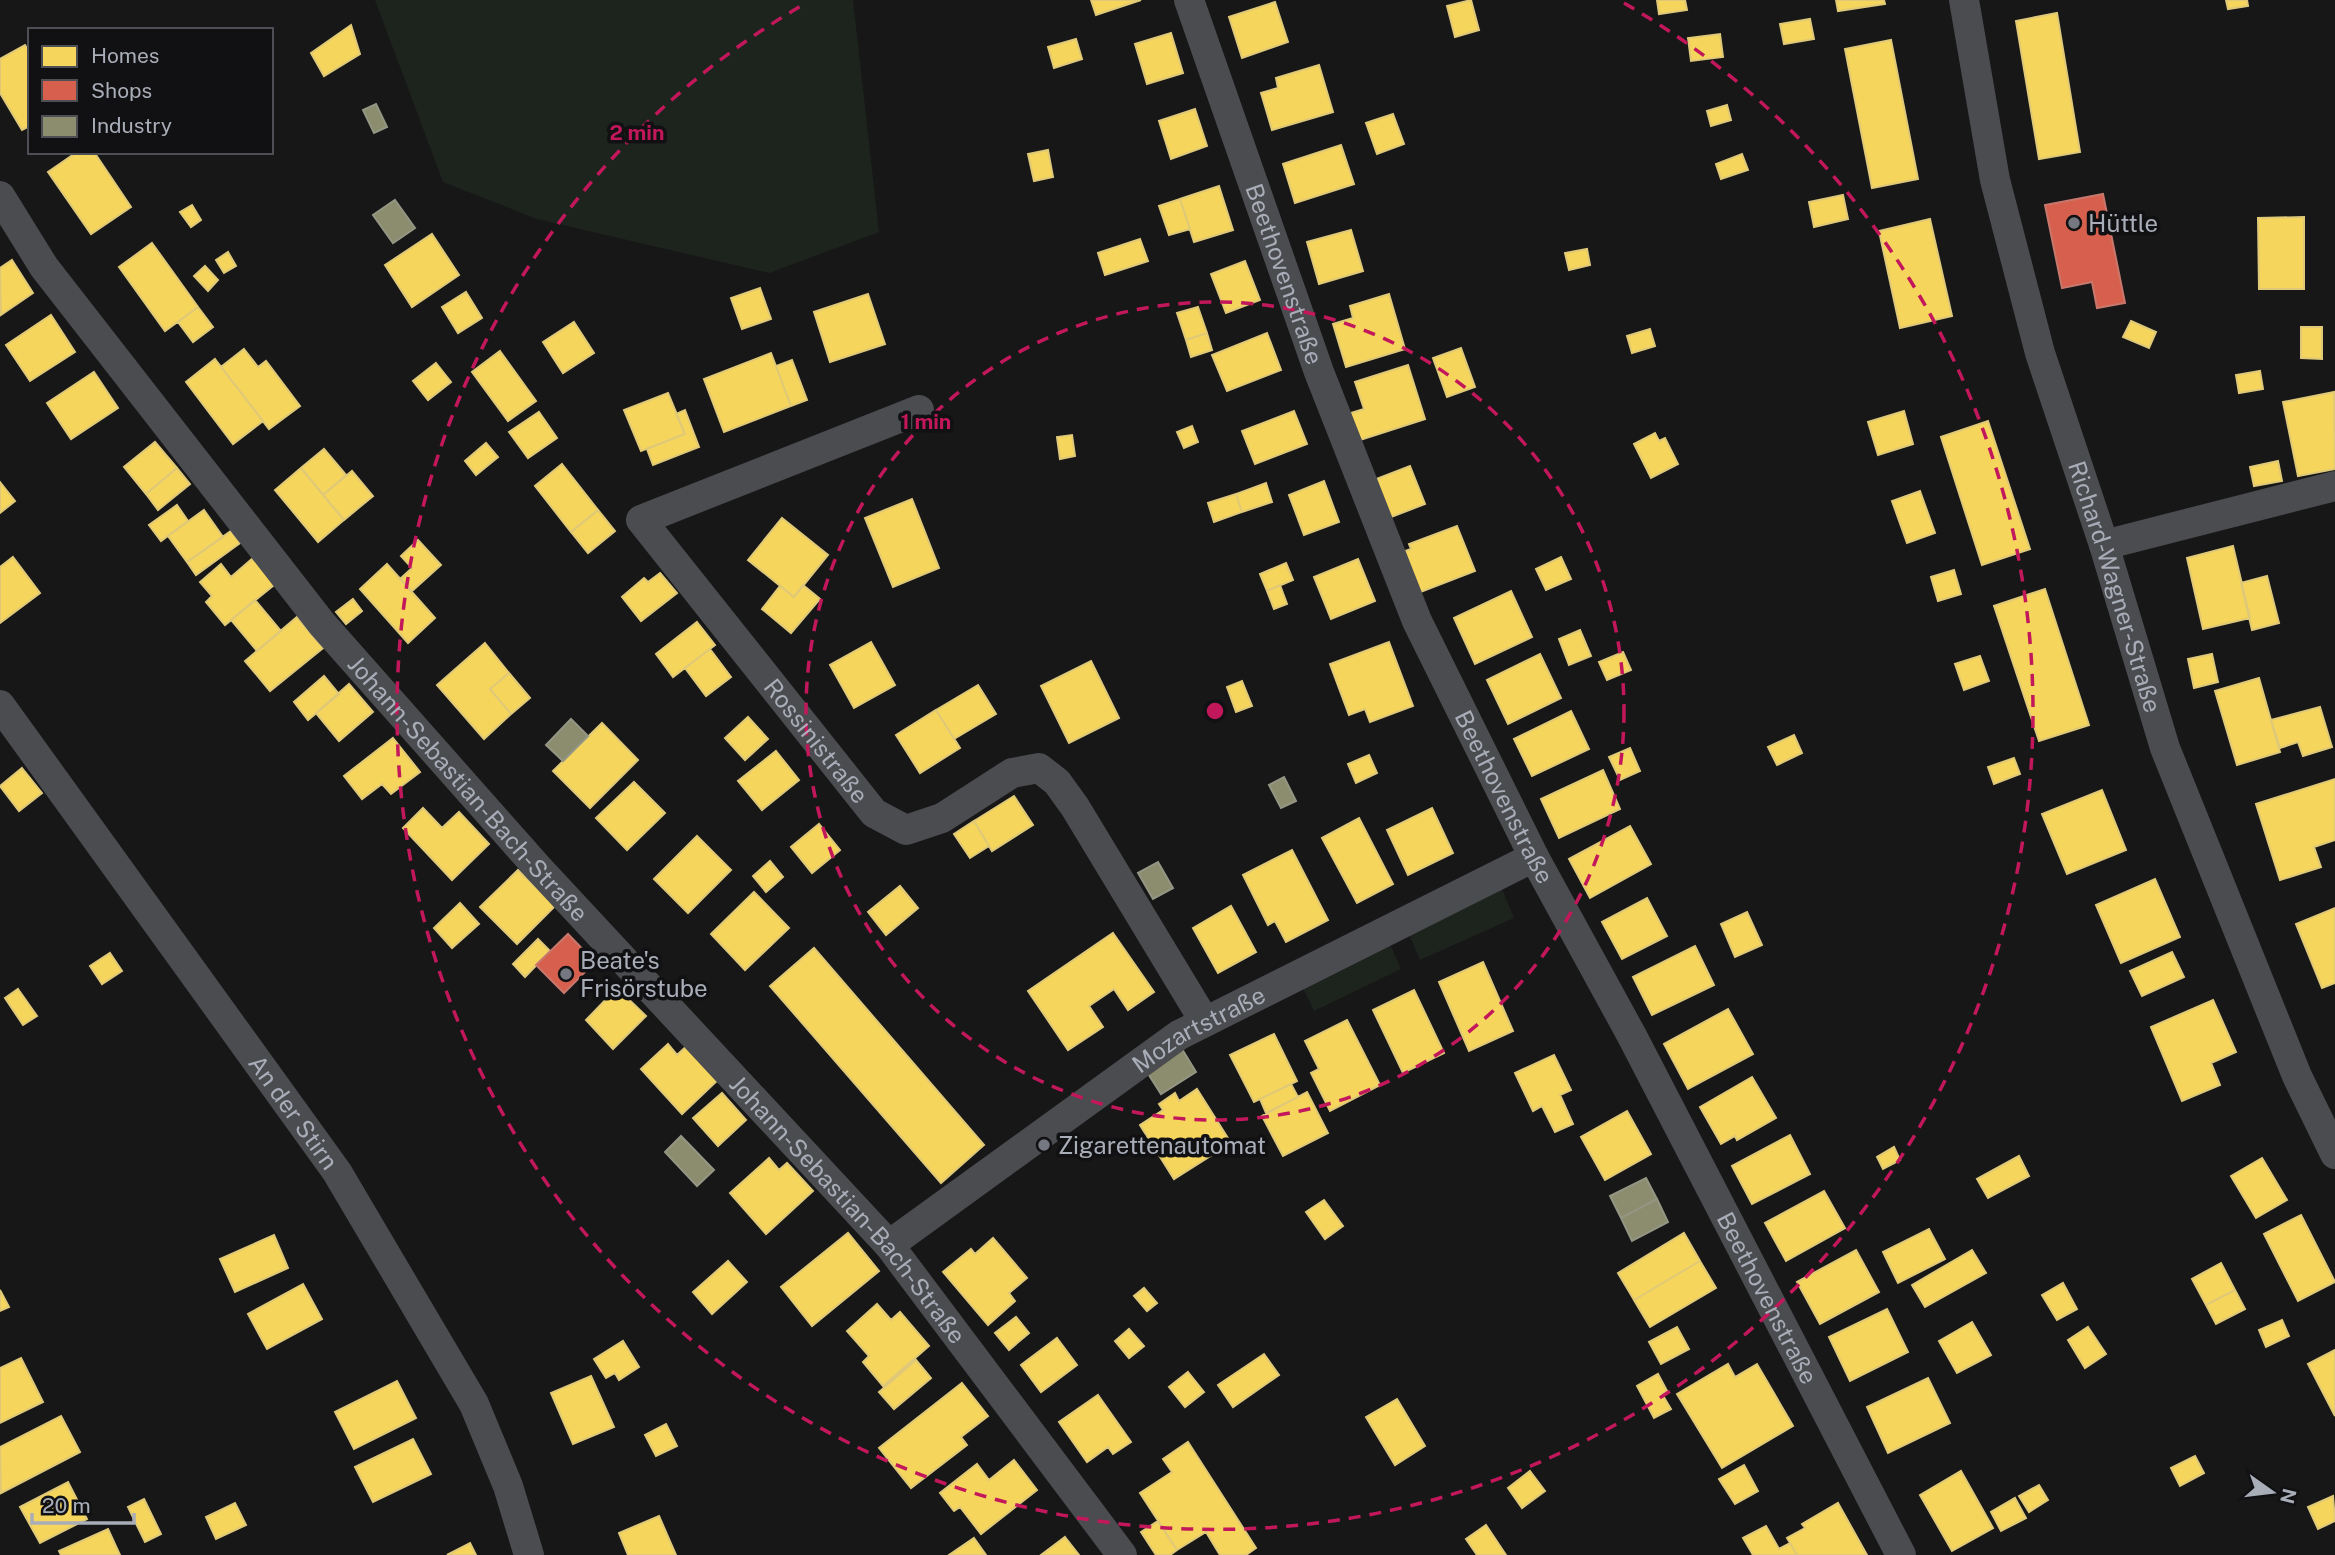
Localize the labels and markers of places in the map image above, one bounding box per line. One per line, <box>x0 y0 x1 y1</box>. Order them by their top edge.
place label: Hüttle <box>2088 209 2158 237</box>
marker: Hüttle <box>2066 215 2082 231</box>
centre of rings <box>1203 699 1227 723</box>
place label: Beate's Frisörstube <box>580 946 708 1002</box>
marker: Beate's Frisörstube <box>558 966 574 982</box>
place label: Zigarettenautomat <box>1058 1131 1266 1159</box>
marker: Zigarettenautomat <box>1036 1137 1052 1153</box>

